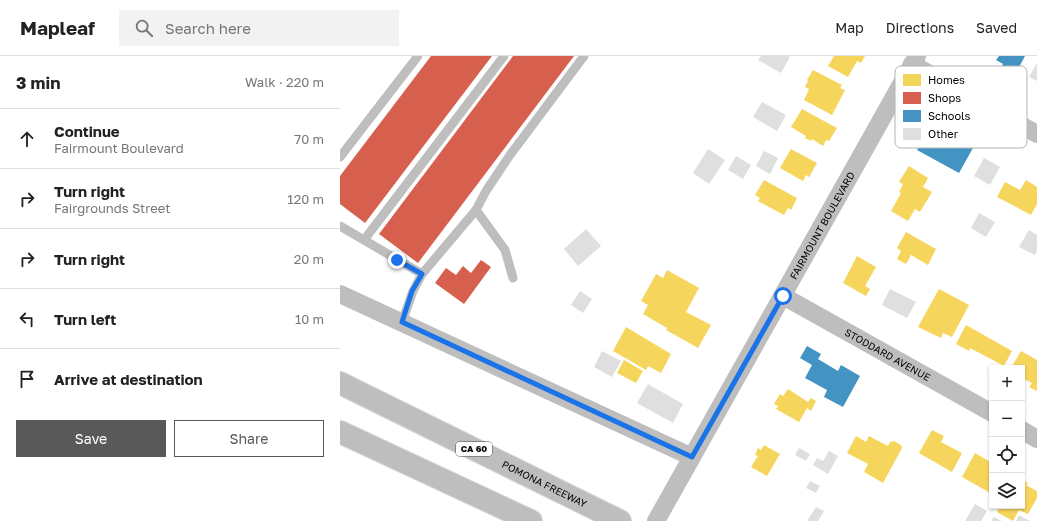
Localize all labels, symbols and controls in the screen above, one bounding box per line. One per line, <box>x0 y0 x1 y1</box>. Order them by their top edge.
search box <box>119 10 399 46</box>
text: Mapleaf <box>20 16 95 39</box>
icon: search <box>133 17 155 39</box>
text: Search here <box>165 19 251 37</box>
text: Map <box>835 19 864 36</box>
text: Directions <box>886 19 954 36</box>
text: Saved <box>976 19 1017 36</box>
legend <box>895 66 1027 148</box>
text: 3 min <box>16 72 60 93</box>
text: Homes <box>928 73 965 86</box>
text: Walk · 220 m <box>245 74 324 90</box>
text: Shops <box>928 91 961 104</box>
text: Schools <box>928 109 971 122</box>
text: Continue <box>54 122 120 140</box>
text: Other <box>928 127 959 140</box>
icon: ahead <box>16 128 38 150</box>
text: 70 m <box>294 131 324 147</box>
text: Fairmount Boulevard <box>54 140 184 156</box>
street label: FAIRMOUNT BOULEVARD <box>787 170 857 281</box>
text: Turn right <box>54 182 125 200</box>
icon: right <box>16 188 38 210</box>
text: 120 m <box>287 191 324 207</box>
text: Fairgrounds Street <box>54 200 170 216</box>
icon: right <box>16 248 38 270</box>
text: Turn right <box>54 250 125 268</box>
text: 20 m <box>294 251 324 267</box>
route end <box>388 251 406 269</box>
route start <box>774 287 792 305</box>
icon: left <box>16 308 38 330</box>
text: Turn left <box>54 310 116 328</box>
text: 10 m <box>295 311 324 327</box>
street label: STODDARD AVENUE <box>843 326 933 383</box>
map controls <box>989 365 1025 509</box>
button: + <box>989 365 1025 401</box>
icon: arrive <box>16 368 38 390</box>
text: Arrive at destination <box>54 370 203 388</box>
button: − <box>989 401 1025 437</box>
button: Save <box>16 420 166 457</box>
button: Share <box>174 420 324 457</box>
button: locate <box>989 437 1025 473</box>
road number: CA 60 <box>456 442 492 456</box>
street label: POMONA FREEWAY <box>500 458 589 510</box>
button: layers <box>989 473 1025 509</box>

